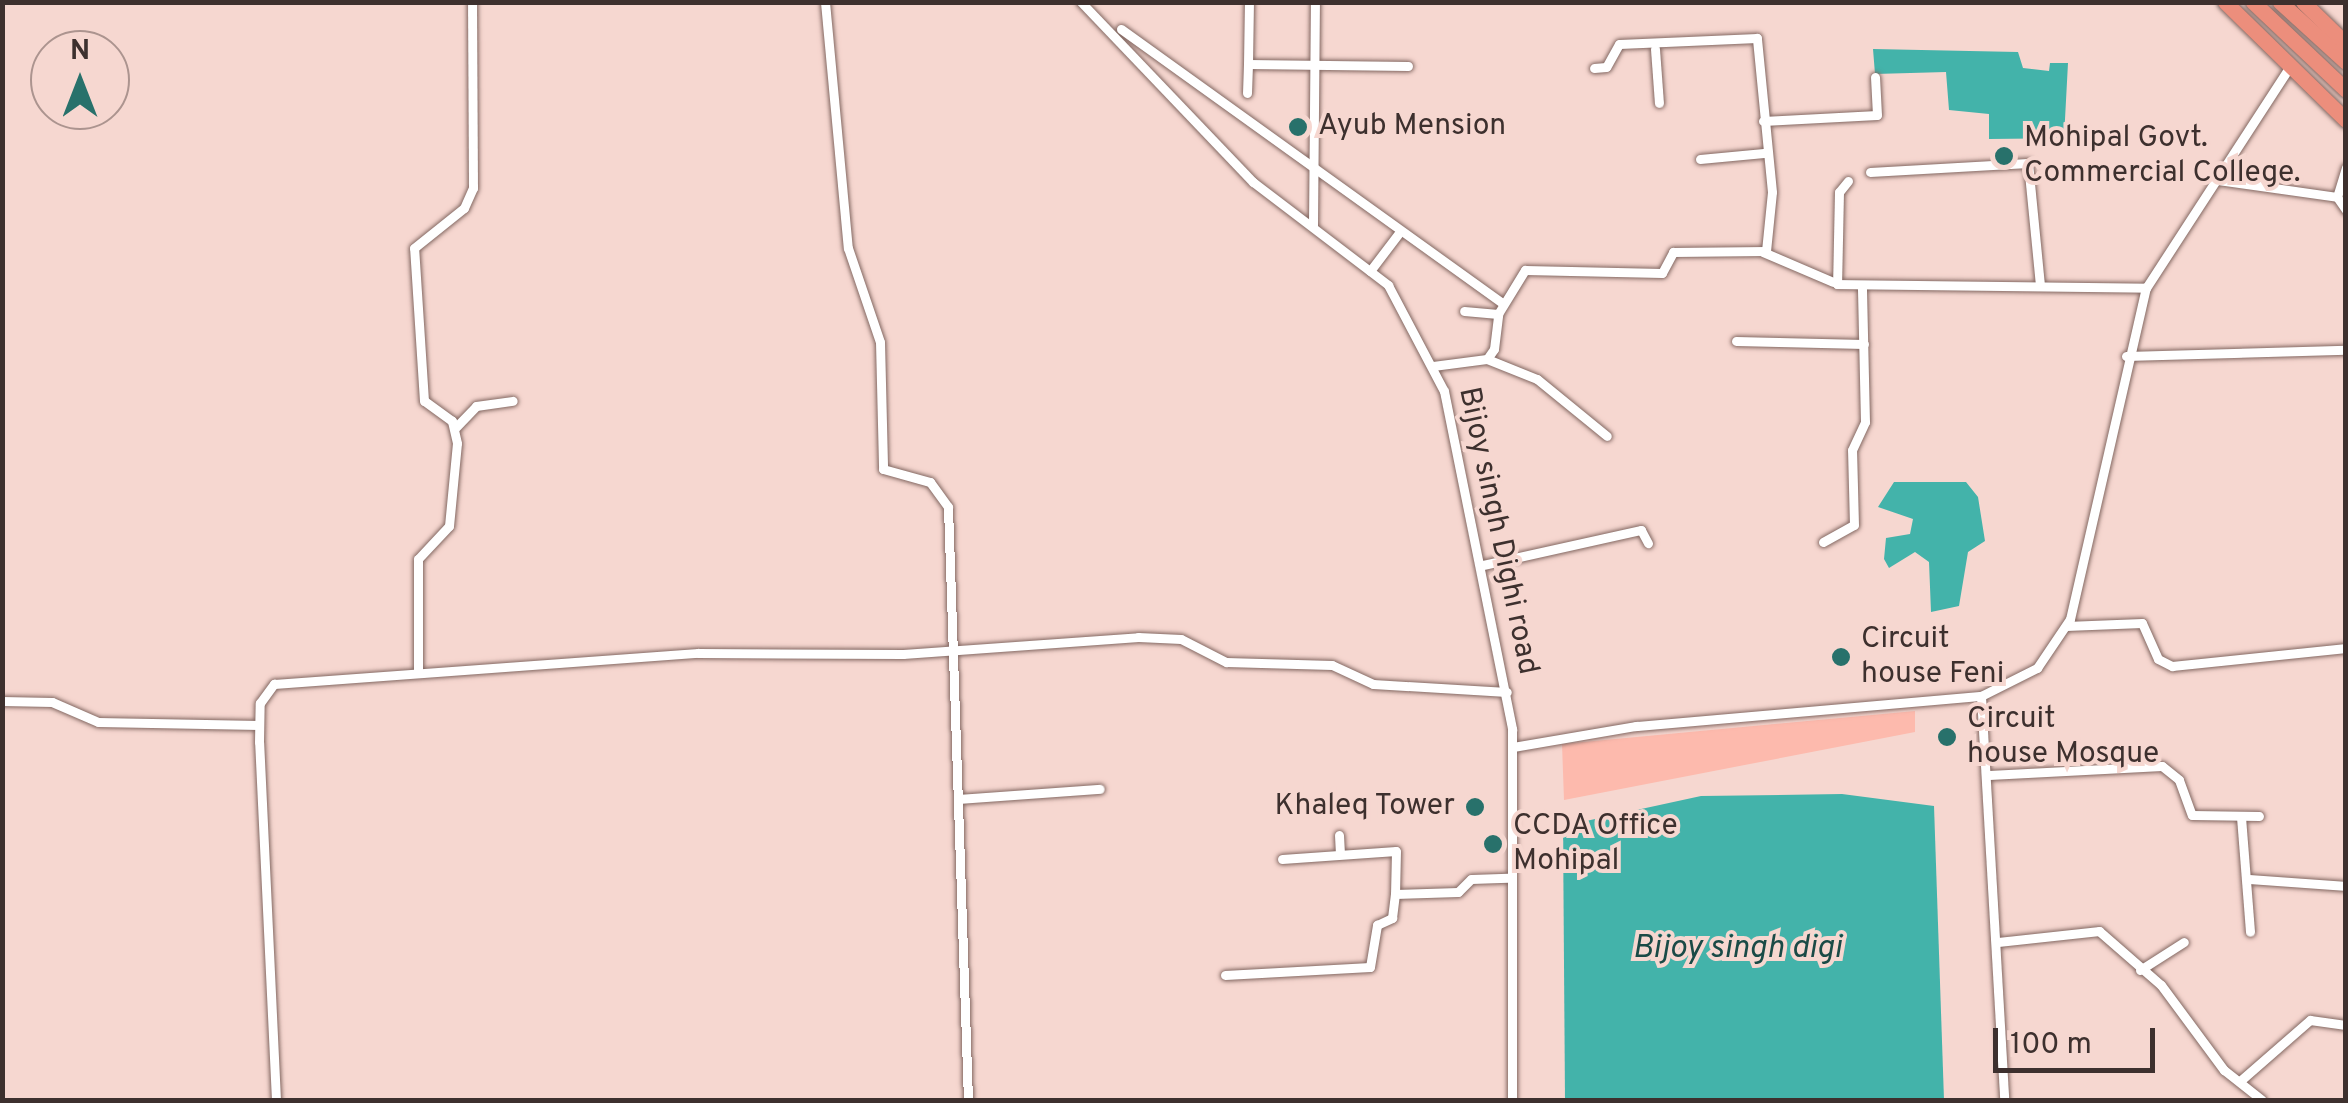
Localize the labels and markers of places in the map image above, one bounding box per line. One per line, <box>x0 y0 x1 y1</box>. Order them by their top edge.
place label: Ayub Mension <box>1318 109 1506 145</box>
marker: Ayub Mension <box>1287 116 1309 138</box>
place label: Mohipal Govt. Commercial College. <box>2024 121 2301 192</box>
marker: Mohipal Govt. Commercial College. <box>1993 145 2015 167</box>
place label: Circuit house Feni <box>1861 622 2004 692</box>
marker: Circuit house Feni <box>1830 646 1852 668</box>
place label: Circuit house Mosque <box>1967 702 2159 772</box>
marker: Circuit house Mosque <box>1936 726 1958 748</box>
place label: Khaleq Tower <box>1273 789 1455 825</box>
marker: Khaleq Tower <box>1464 796 1486 818</box>
place label: CCDA Office Mohipal <box>1513 809 1679 880</box>
marker: CCDA Office Mohipal <box>1482 833 1504 855</box>

